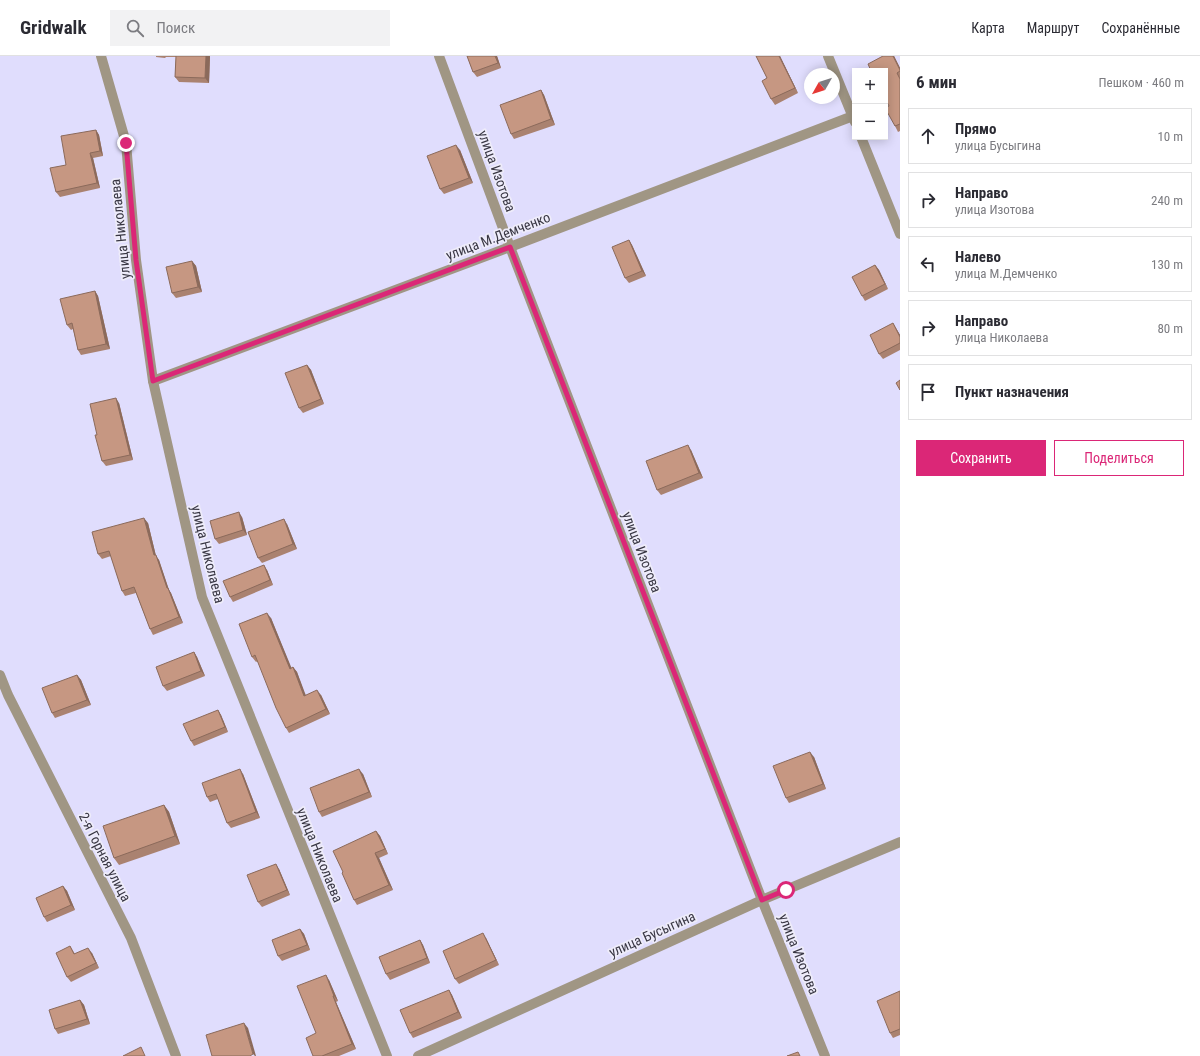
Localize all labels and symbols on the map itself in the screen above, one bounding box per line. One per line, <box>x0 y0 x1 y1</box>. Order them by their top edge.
north arrow <box>804 68 840 104</box>
street label: улица Изотова <box>475 128 519 214</box>
route end <box>117 134 135 152</box>
street label: улица Николаева <box>107 178 133 280</box>
street label: улица М.Демченко <box>444 209 552 263</box>
street label: улица Николаева <box>188 503 228 605</box>
street label: улица Изотова <box>619 509 665 595</box>
street label: улица Николаева <box>294 805 346 905</box>
street label: 2-я Горная улица <box>76 810 134 904</box>
route start <box>777 881 795 899</box>
street label: улица Бусыгина <box>606 908 698 960</box>
street label: улица Изотова <box>776 911 822 997</box>

